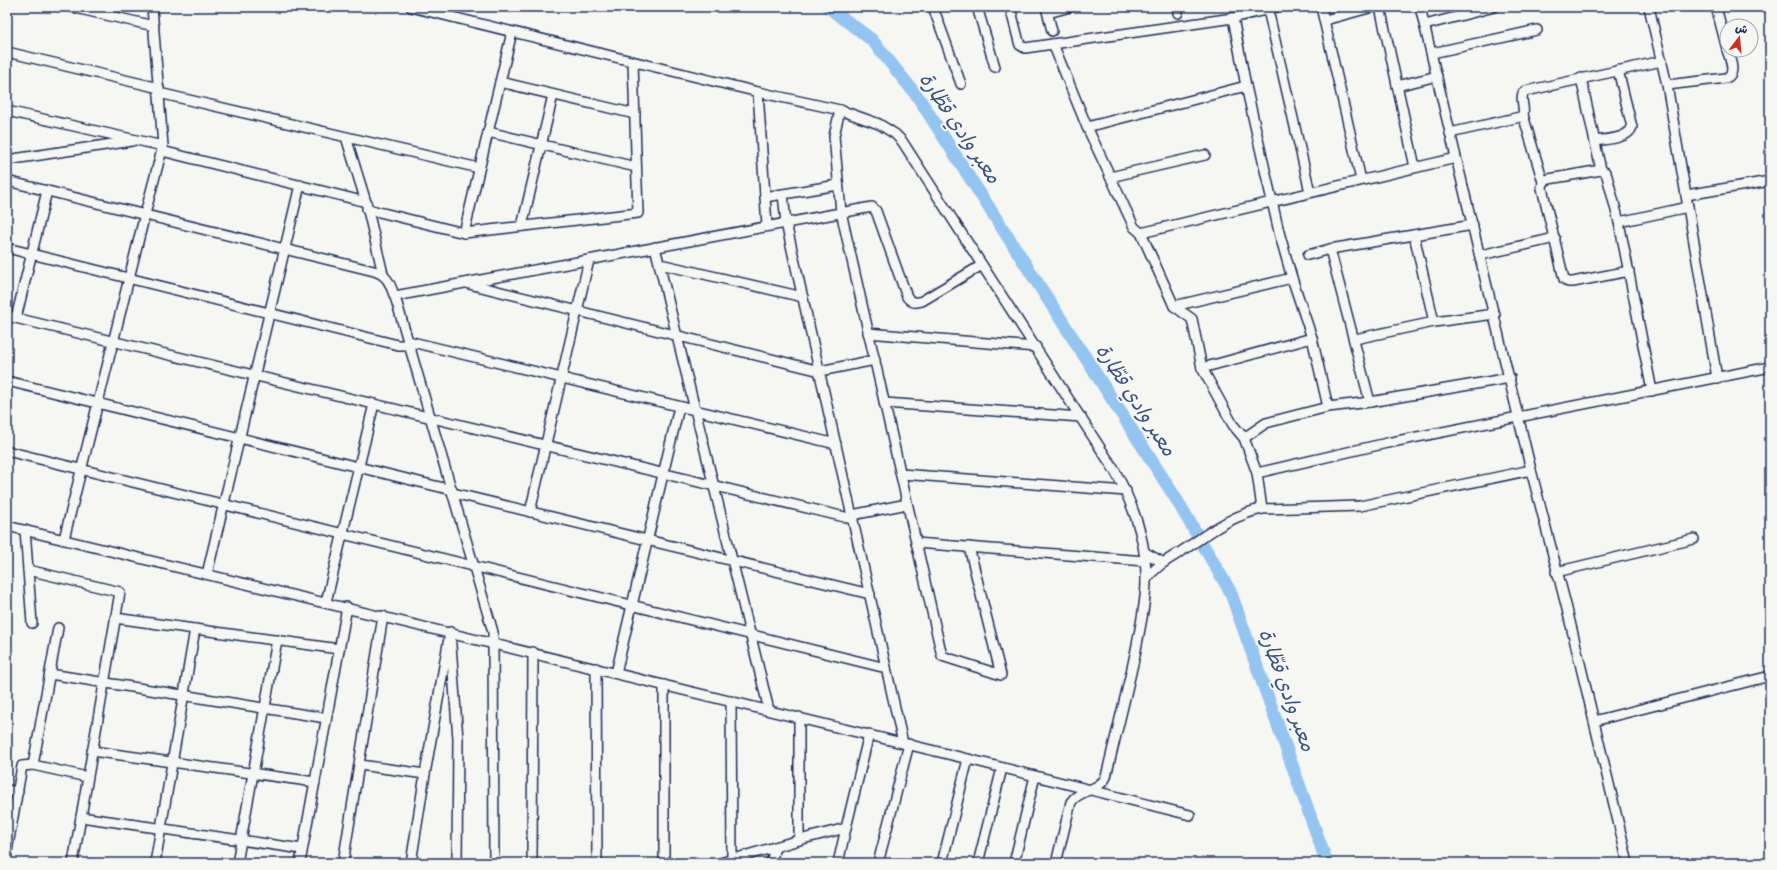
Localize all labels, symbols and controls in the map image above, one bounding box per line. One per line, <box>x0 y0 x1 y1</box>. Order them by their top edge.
north arrow <box>1719 18 1759 58</box>
text: ش <box>1734 20 1750 37</box>
water label: معبر وادي قطّارة <box>912 68 1007 190</box>
water label: معبر وادي قطّارة <box>1089 339 1182 462</box>
water label: معبر وادي قطّارة <box>1251 625 1321 756</box>

